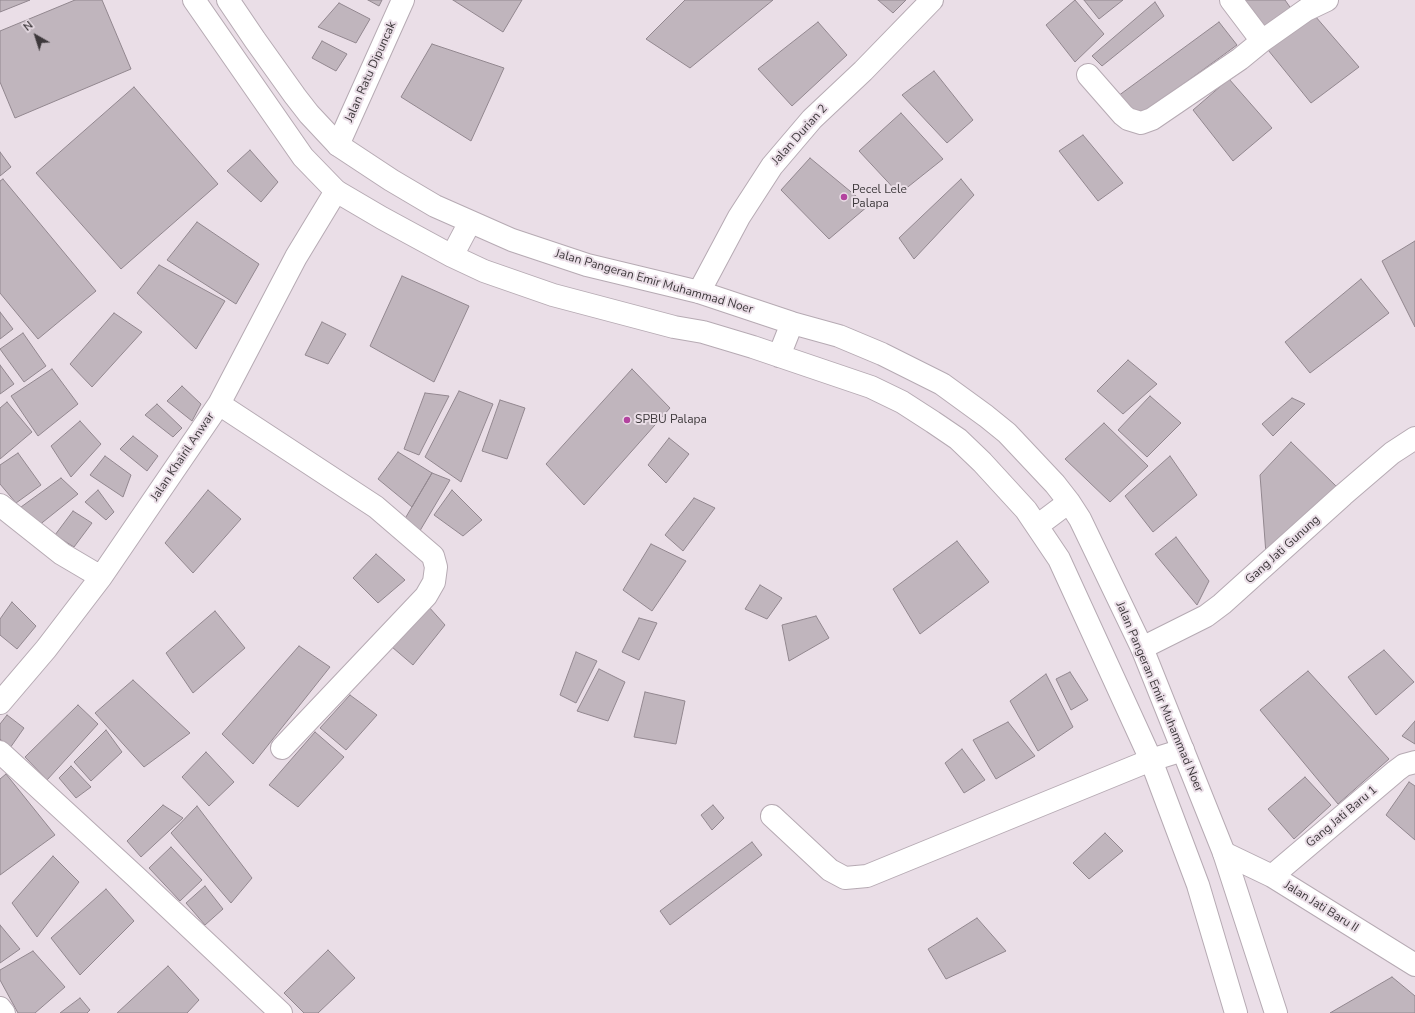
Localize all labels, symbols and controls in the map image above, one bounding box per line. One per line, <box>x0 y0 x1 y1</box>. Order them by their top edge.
north arrow <box>16 16 56 56</box>
text: N <box>20 18 36 35</box>
street label: Jalan Ratu Dipuncak <box>342 19 400 125</box>
street label: Jalan Durian 2 <box>769 102 831 168</box>
place label: Pecel Lele Palapa <box>852 183 907 211</box>
marker: Pecel Lele Palapa <box>839 192 849 202</box>
street label: Jalan Pangeran Emir Muhammad Noer <box>553 247 755 317</box>
street label: Jalan Khairil Anwar <box>148 410 218 504</box>
place label: SPBU Palapa <box>635 413 707 427</box>
marker: SPBU Palapa <box>622 415 632 425</box>
street label: Gang Jati Gunung <box>1243 513 1323 587</box>
street label: Jalan Pangeran Emir Muhammad Noer <box>1112 600 1206 794</box>
street label: Gang Jati Baru 1 <box>1304 783 1380 851</box>
street label: Jalan Jati Baru II <box>1281 878 1361 936</box>

